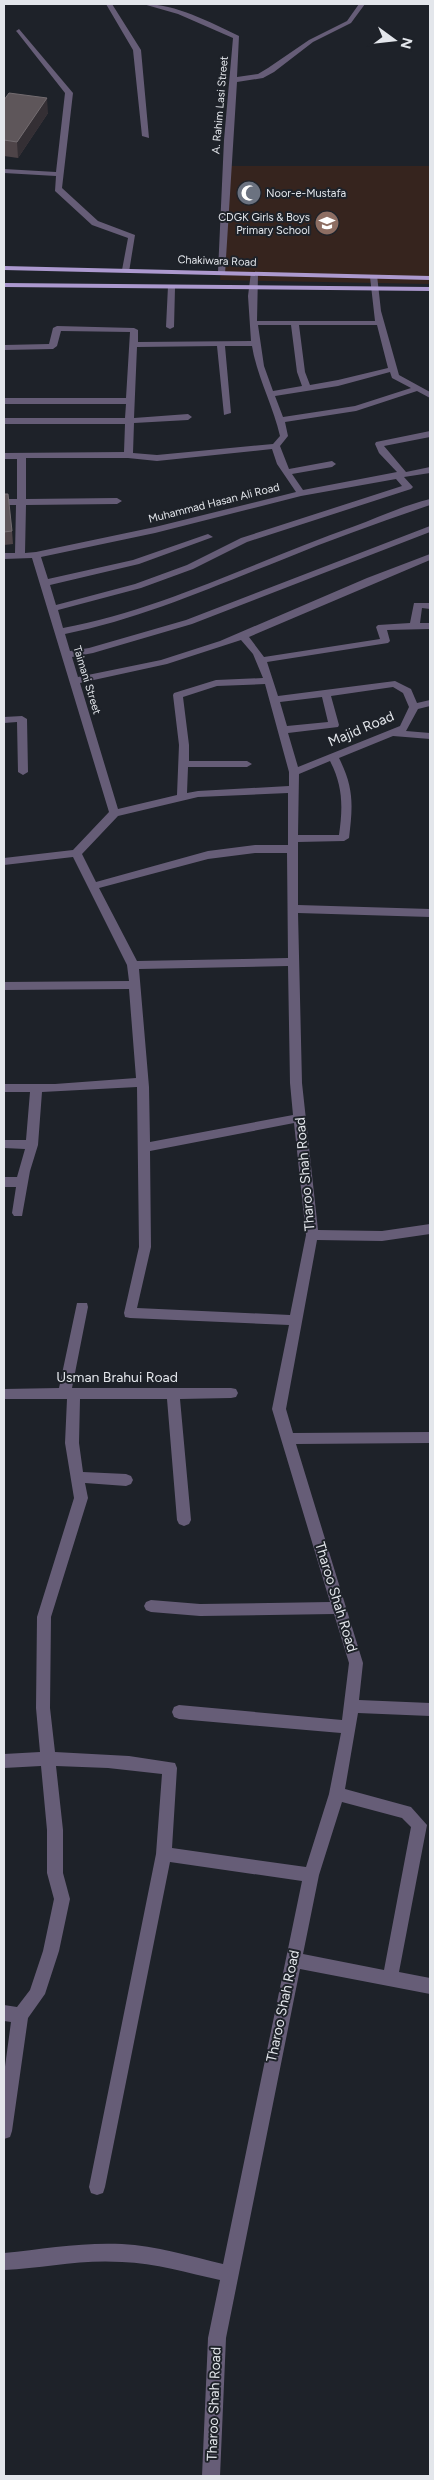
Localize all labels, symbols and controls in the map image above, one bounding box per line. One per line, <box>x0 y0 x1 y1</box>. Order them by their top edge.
north arrow <box>369 15 419 65</box>
text: N <box>396 36 416 51</box>
street label: A. Rahim Lasi Street <box>209 55 231 155</box>
mosque icon: Noor-e-Mustafa <box>236 180 262 206</box>
place label: Noor-e-Mustafa <box>266 187 346 200</box>
school or university icon: CDGK Girls & Boys Primary School <box>314 210 340 236</box>
place label: CDGK Girls & Boys Primary School <box>218 211 310 237</box>
street label: Chakiwara Road <box>177 253 257 269</box>
street label: Muhammad Hasan Ali Road <box>147 480 281 526</box>
street label: Taimani Street <box>70 644 104 716</box>
street label: Majid Road <box>326 708 396 750</box>
street label: Tharoo Shah Road <box>292 1116 318 1232</box>
street label: Usman Brahui Road <box>56 1369 178 1386</box>
street label: Tharoo Shah Road <box>311 1540 361 1654</box>
street label: Tharoo Shah Road <box>263 1948 303 2064</box>
street label: Tharoo Shah Road <box>204 2347 224 2461</box>

